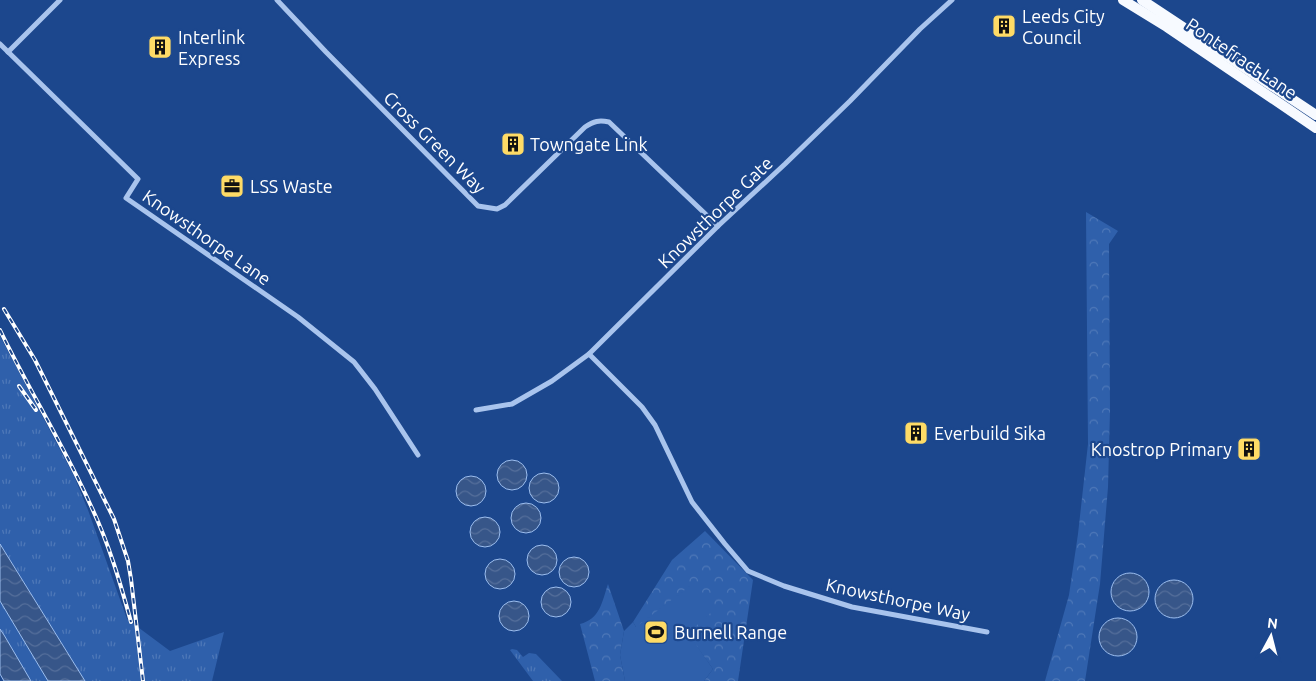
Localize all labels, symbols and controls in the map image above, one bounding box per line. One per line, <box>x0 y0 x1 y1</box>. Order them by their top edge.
place label: Leeds City Council <box>1022 6 1105 47</box>
building icon: Leeds City Council <box>991 13 1017 39</box>
street label: Pontefract Lane <box>1183 14 1301 102</box>
place label: Interlink Express <box>178 27 245 68</box>
building icon: Interlink Express <box>147 34 173 60</box>
street label: Cross Green Way <box>380 87 490 197</box>
building icon: Towngate Link <box>500 131 526 157</box>
place label: Towngate Link <box>530 134 648 154</box>
street label: Knowsthorpe Gate <box>654 152 776 272</box>
office icon: LSS Waste <box>219 173 245 199</box>
place label: LSS Waste <box>250 176 333 196</box>
street label: Knowsthorpe Lane <box>139 185 275 289</box>
building icon: Everbuild Sika <box>903 420 929 446</box>
place label: Everbuild Sika <box>934 423 1046 443</box>
building icon: Knostrop Primary <box>1236 436 1262 462</box>
place label: Knostrop Primary <box>1091 439 1232 459</box>
street label: Knowsthorpe Way <box>824 574 972 624</box>
north arrow <box>1246 611 1296 661</box>
text: N <box>1266 615 1279 632</box>
sports icon: Burnell Range <box>643 619 669 645</box>
place label: Burnell Range <box>674 622 787 642</box>

